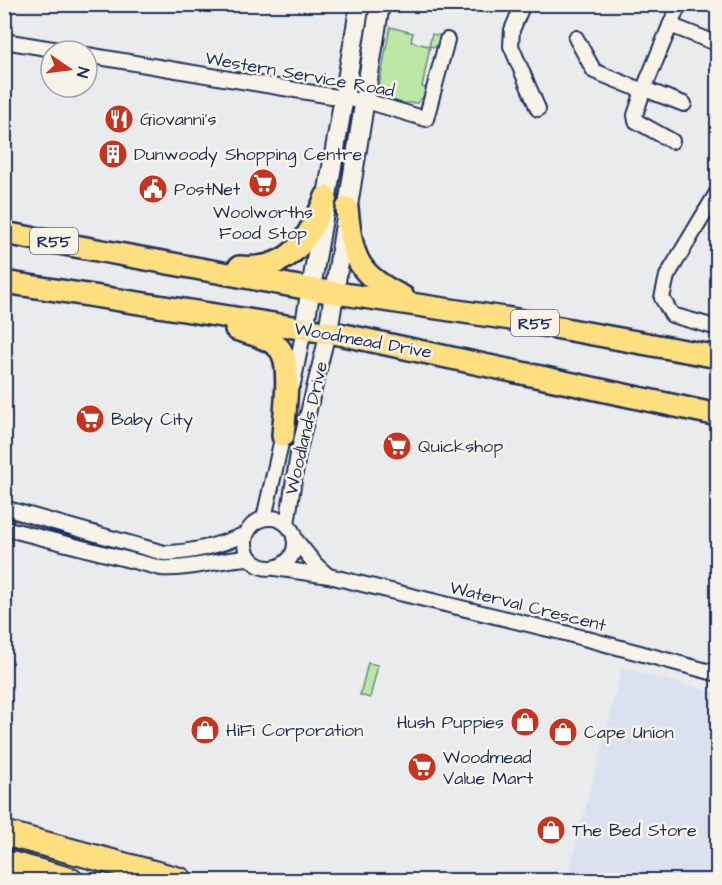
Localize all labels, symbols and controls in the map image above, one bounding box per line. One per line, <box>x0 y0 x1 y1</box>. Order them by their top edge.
north arrow <box>39 39 99 99</box>
street label: Western Service Road <box>203 46 397 103</box>
text: N <box>71 65 94 80</box>
restaurant icon: Giovanni's <box>103 103 135 135</box>
place label: Giovanni's <box>140 107 216 132</box>
building icon: Dunwoody Shopping Centre <box>97 138 129 170</box>
place label: Dunwoody Shopping Centre <box>134 142 362 168</box>
supermarket icon: Woolworths Food Stop <box>247 167 279 199</box>
public building icon: PostNet <box>137 173 169 205</box>
place label: PostNet <box>174 177 241 202</box>
place label: Woolworths Food Stop <box>213 200 313 246</box>
road number: R55 <box>30 228 78 254</box>
road number: R55 <box>511 310 559 336</box>
street label: Woodmead Drive <box>292 316 434 365</box>
street label: Woodlands Drive <box>279 359 334 497</box>
supermarket icon: Baby City <box>74 403 106 435</box>
place label: Baby City <box>111 407 193 433</box>
supermarket icon: Quickshop <box>381 430 413 462</box>
place label: Quickshop <box>418 434 503 459</box>
street label: Waterval Crescent <box>447 575 609 638</box>
shop icon: Hush Puppies <box>509 706 541 738</box>
place label: Hush Puppies <box>397 710 504 735</box>
shop icon: HiFi Corporation <box>189 714 221 746</box>
shop icon: Cape Union <box>547 716 579 748</box>
place label: HiFi Corporation <box>226 718 363 743</box>
place label: Cape Union <box>584 720 674 745</box>
place label: Woodmead Value Mart <box>443 745 534 791</box>
supermarket icon: Woodmead Value Mart <box>406 751 438 783</box>
shop icon: The Bed Store <box>535 814 567 846</box>
place label: The Bed Store <box>572 818 697 843</box>

